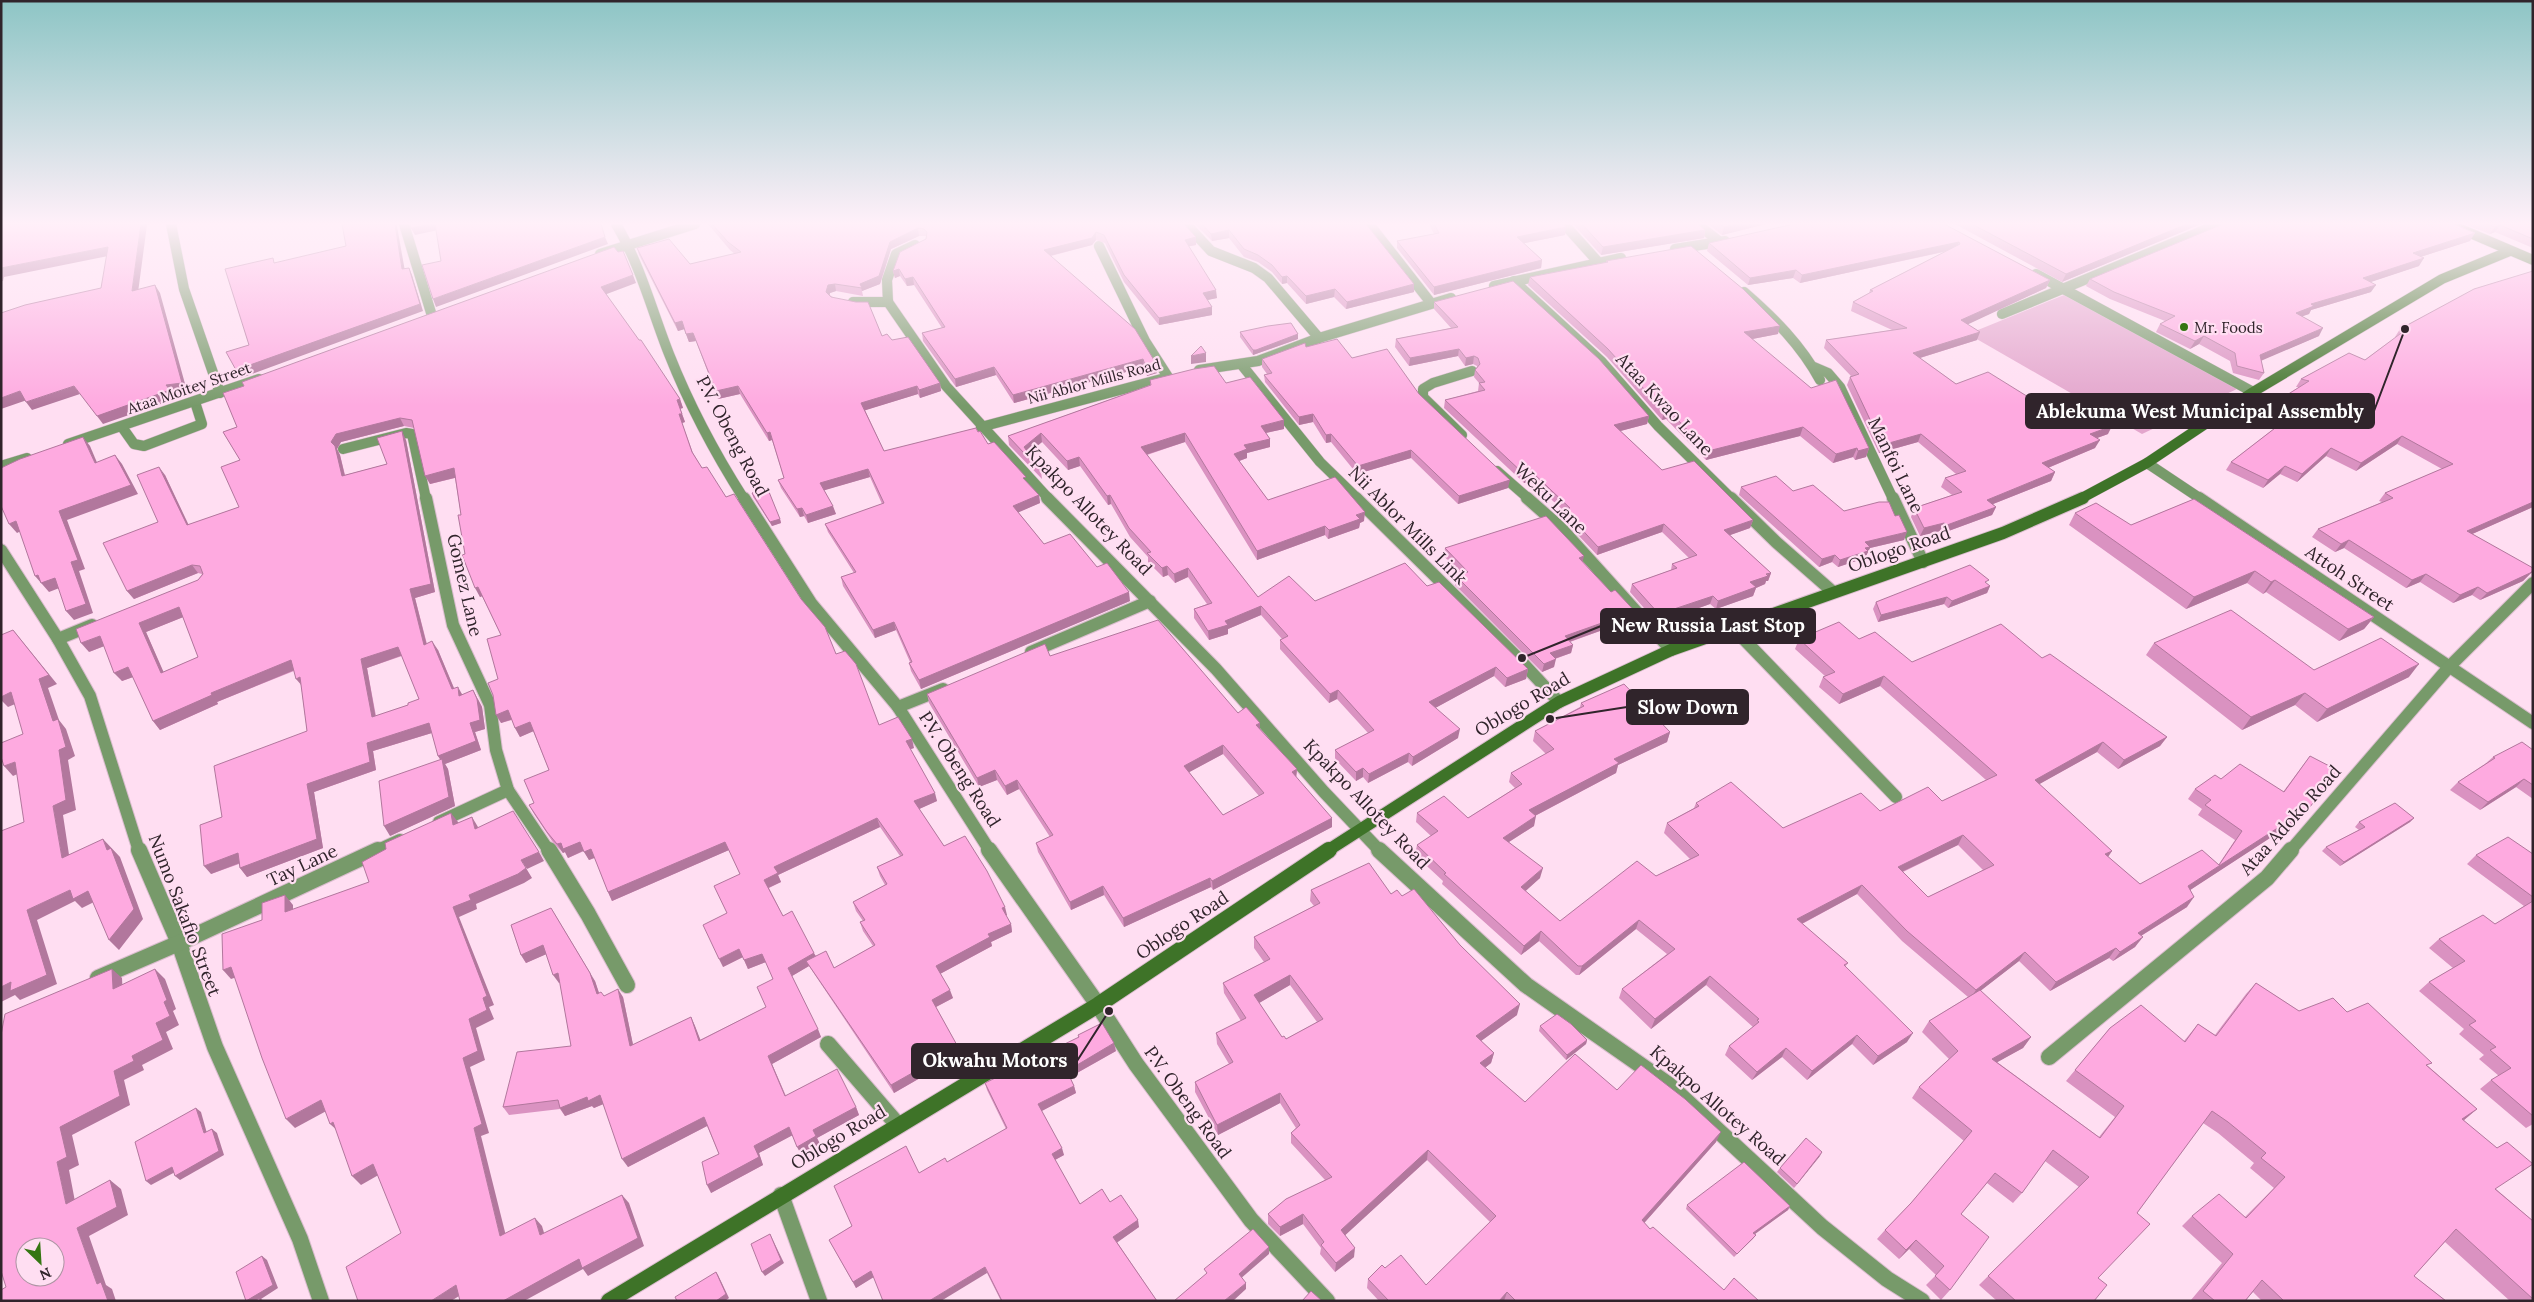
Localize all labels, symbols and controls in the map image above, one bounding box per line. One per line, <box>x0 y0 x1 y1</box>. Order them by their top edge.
place label: Mr. Foods <box>2194 318 2263 337</box>
marker: Mr. Foods <box>2178 321 2190 333</box>
street label: Ataa Kwao Lane <box>1611 347 1719 460</box>
street label: Nii Ablor Mills Road <box>1025 354 1163 408</box>
street label: Ataa Moitey Street <box>124 358 254 418</box>
street label: P.V. Obeng Road <box>691 372 775 501</box>
callout: Ablekuma West Municipal Assembly <box>2026 394 2374 428</box>
text: Ablekuma West Municipal Assembly <box>2036 399 2364 423</box>
street label: Manfoi Lane <box>1863 413 1929 517</box>
street label: Kpakpo Allotey Road <box>1021 440 1157 580</box>
street label: Weku Lane <box>1510 457 1593 539</box>
street label: Nii Ablor Mills Link <box>1344 461 1472 589</box>
street label: Oblogo Road <box>1845 521 1954 577</box>
street label: Gomez Lane <box>442 531 488 639</box>
street label: Attoh Street <box>2300 539 2399 616</box>
callout: New Russia Last Stop <box>1601 609 1815 643</box>
text: New Russia Last Stop <box>1611 613 1805 637</box>
street label: Oblogo Road <box>1470 666 1574 741</box>
callout: Slow Down <box>1627 690 1748 724</box>
text: Slow Down <box>1638 695 1738 719</box>
street label: P.V. Obeng Road <box>914 707 1006 831</box>
street label: Kpakpo Allotey Road <box>1299 734 1435 874</box>
street label: Ataa Adoko Road <box>2234 760 2346 881</box>
street label: Numo Sakafio Street <box>143 831 227 999</box>
street label: Tay Lane <box>263 839 341 891</box>
street label: Oblogo Road <box>1131 885 1233 964</box>
street label: Kpakpo Allotey Road <box>1645 1040 1791 1170</box>
street label: P.V. Obeng Road <box>1139 1041 1237 1163</box>
callout: Okwahu Motors <box>912 1044 1077 1078</box>
text: Okwahu Motors <box>922 1048 1068 1072</box>
street label: Oblogo Road <box>786 1099 890 1174</box>
north arrow <box>15 1237 65 1287</box>
text: N <box>37 1263 54 1284</box>

